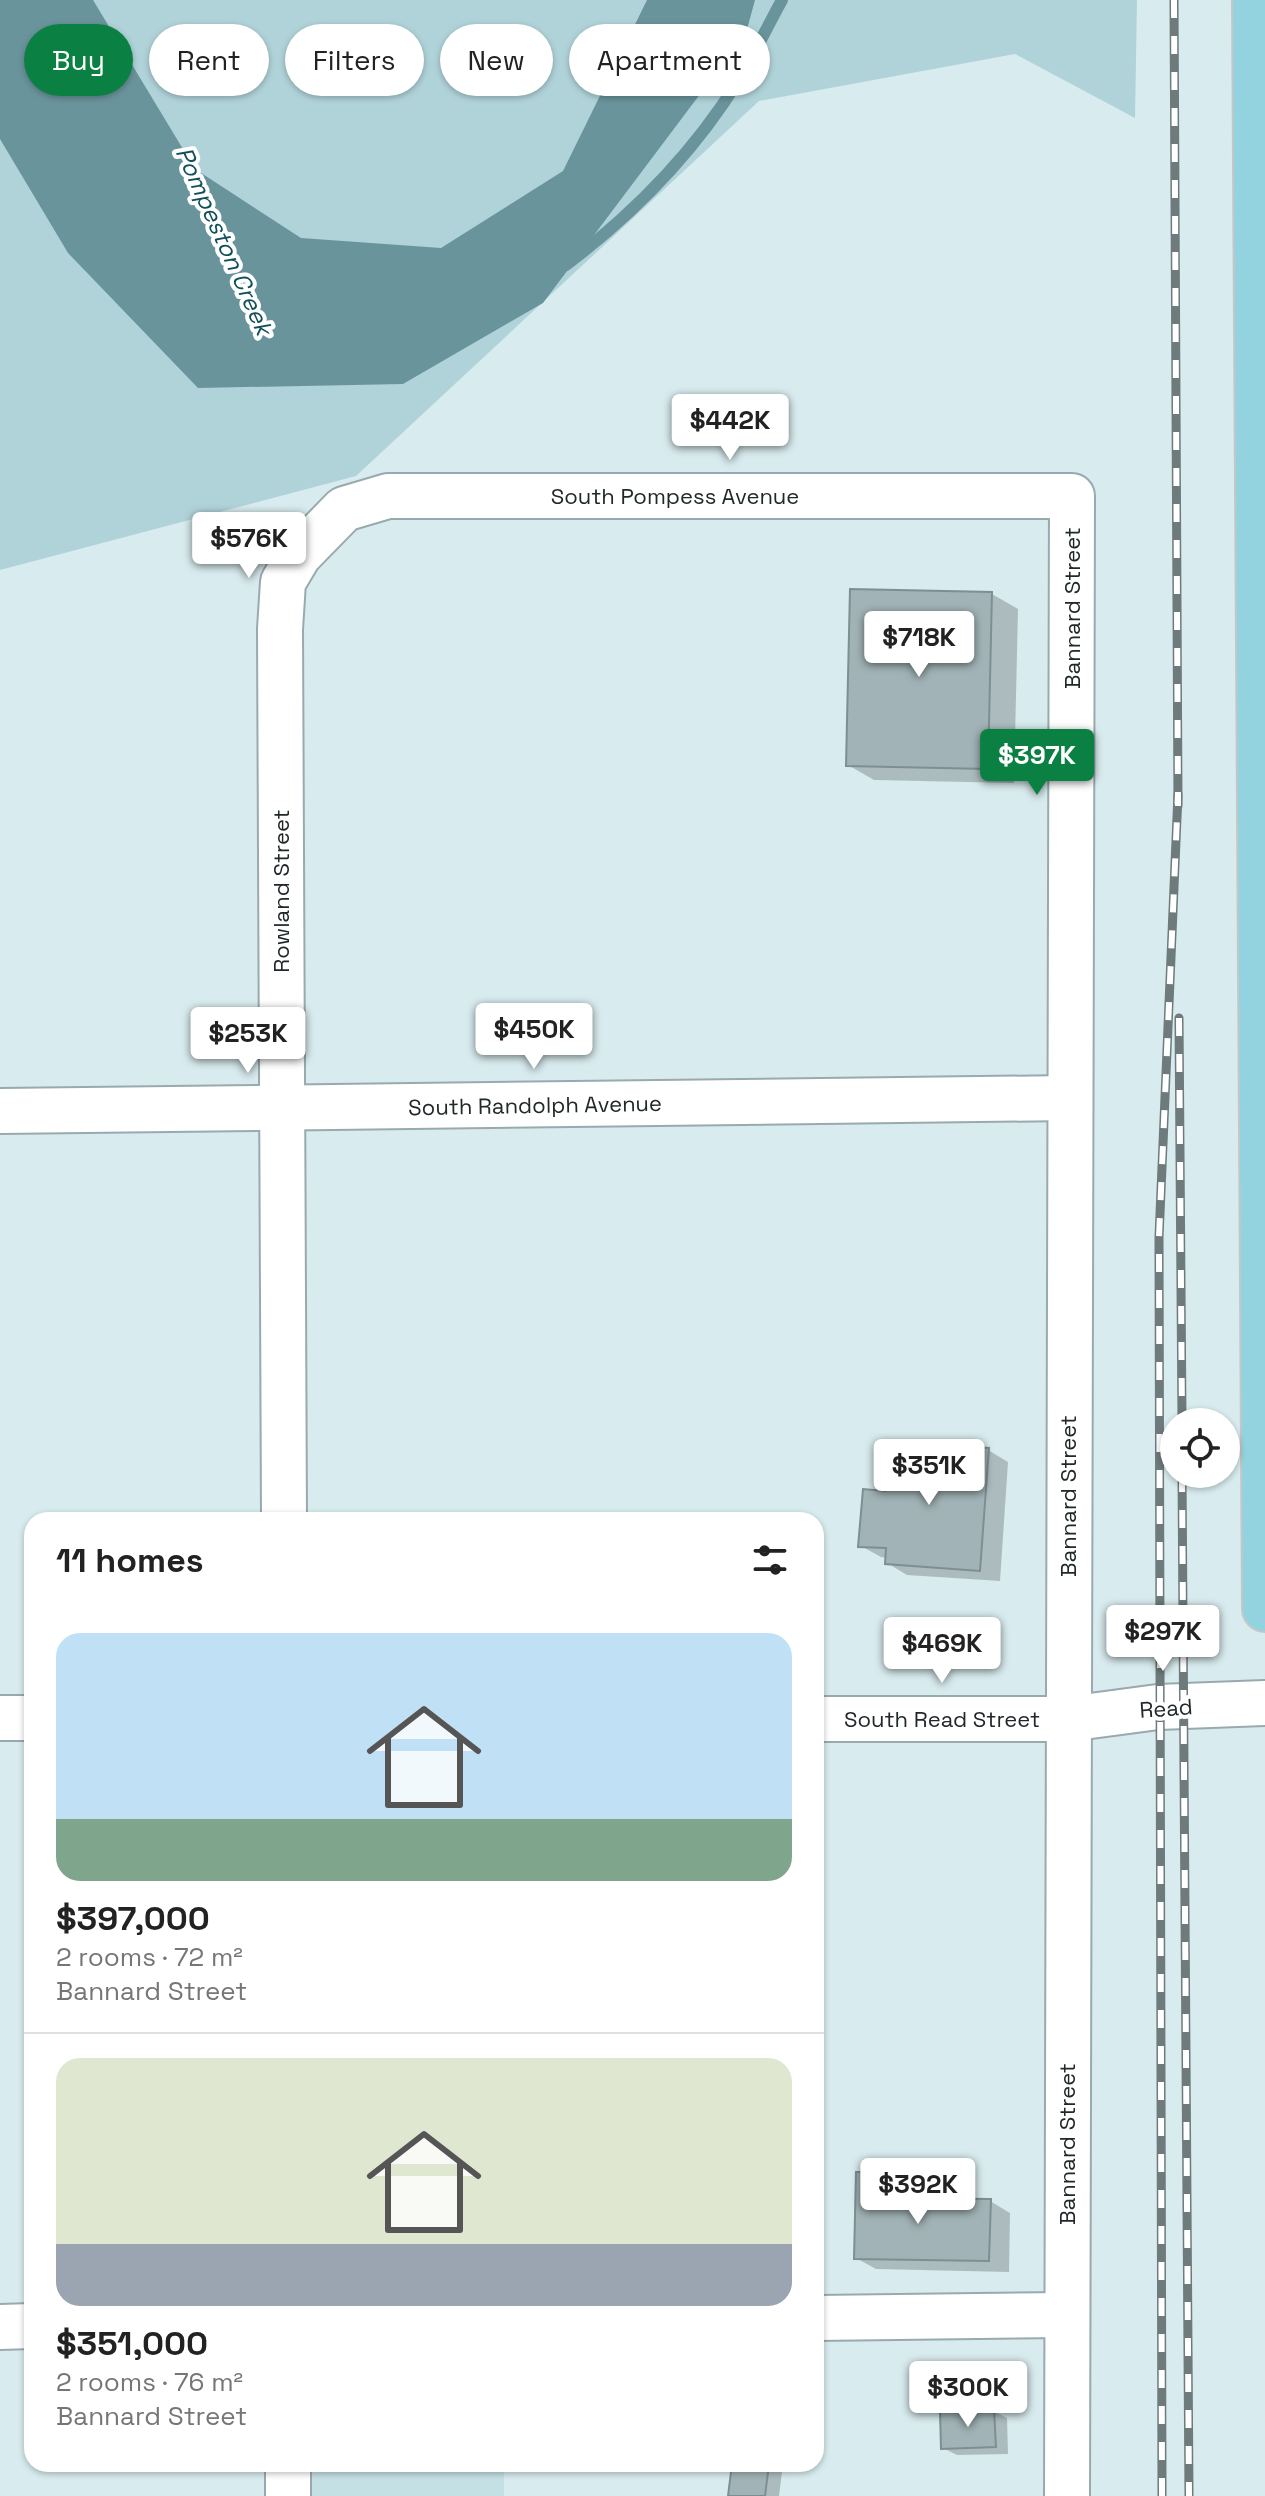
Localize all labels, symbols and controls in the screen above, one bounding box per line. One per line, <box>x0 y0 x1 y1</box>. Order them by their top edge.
chip: Buy <box>24 24 133 96</box>
chip: Rent <box>149 24 269 96</box>
chip: Filters <box>285 24 424 96</box>
chip: New <box>440 24 553 96</box>
chip: Apartment <box>569 24 770 96</box>
water label: Pompeston Creek <box>169 142 281 343</box>
pin: $442K <box>674 394 786 462</box>
text: $442K <box>690 403 770 437</box>
street label: South Pompess Avenue <box>551 482 799 510</box>
pin: $576K <box>193 512 305 580</box>
text: $576K <box>210 521 288 555</box>
street label: Bannard Street <box>1058 527 1086 689</box>
pin: $718K <box>863 611 975 679</box>
text: $718K <box>882 620 956 654</box>
pin: $397K <box>981 729 1093 797</box>
text: $397K <box>998 738 1076 772</box>
street label: Rowland Street <box>267 809 295 973</box>
pin: $450K <box>478 1003 590 1071</box>
pin: $253K <box>192 1007 304 1075</box>
text: $450K <box>493 1012 575 1046</box>
text: $253K <box>209 1016 287 1050</box>
street label: South Randolph Avenue <box>408 1089 662 1121</box>
map controls <box>1160 1408 1240 1488</box>
button: locate <box>1160 1408 1240 1488</box>
street label: Bannard Street <box>1054 1415 1082 1577</box>
pin: $351K <box>873 1439 985 1507</box>
text: $351K <box>892 1448 966 1482</box>
icon: filters <box>748 1538 792 1582</box>
text: 11 homes <box>56 1539 204 1582</box>
pin: $297K <box>1107 1605 1219 1673</box>
text: $297K <box>1124 1614 1202 1648</box>
pin: $469K <box>886 1617 998 1685</box>
text: $469K <box>902 1626 982 1660</box>
icon: home <box>352 1685 496 1829</box>
street label: Read <box>1138 1692 1194 1724</box>
street label: South Read Street <box>844 1705 1040 1733</box>
text: $397,000 <box>56 1897 210 1940</box>
text: 2 rooms · 72 m² <box>56 1940 243 1974</box>
text: Bannard Street <box>56 1974 247 2008</box>
street label: Bannard Street <box>1053 2063 1081 2225</box>
icon: home <box>352 2110 496 2254</box>
pin: $392K <box>862 2158 974 2226</box>
text: $392K <box>878 2167 958 2201</box>
text: $351,000 <box>56 2322 208 2365</box>
pin: $300K <box>912 2361 1024 2429</box>
text: 2 rooms · 76 m² <box>56 2365 243 2399</box>
text: $300K <box>927 2370 1009 2404</box>
text: Bannard Street <box>56 2399 247 2433</box>

